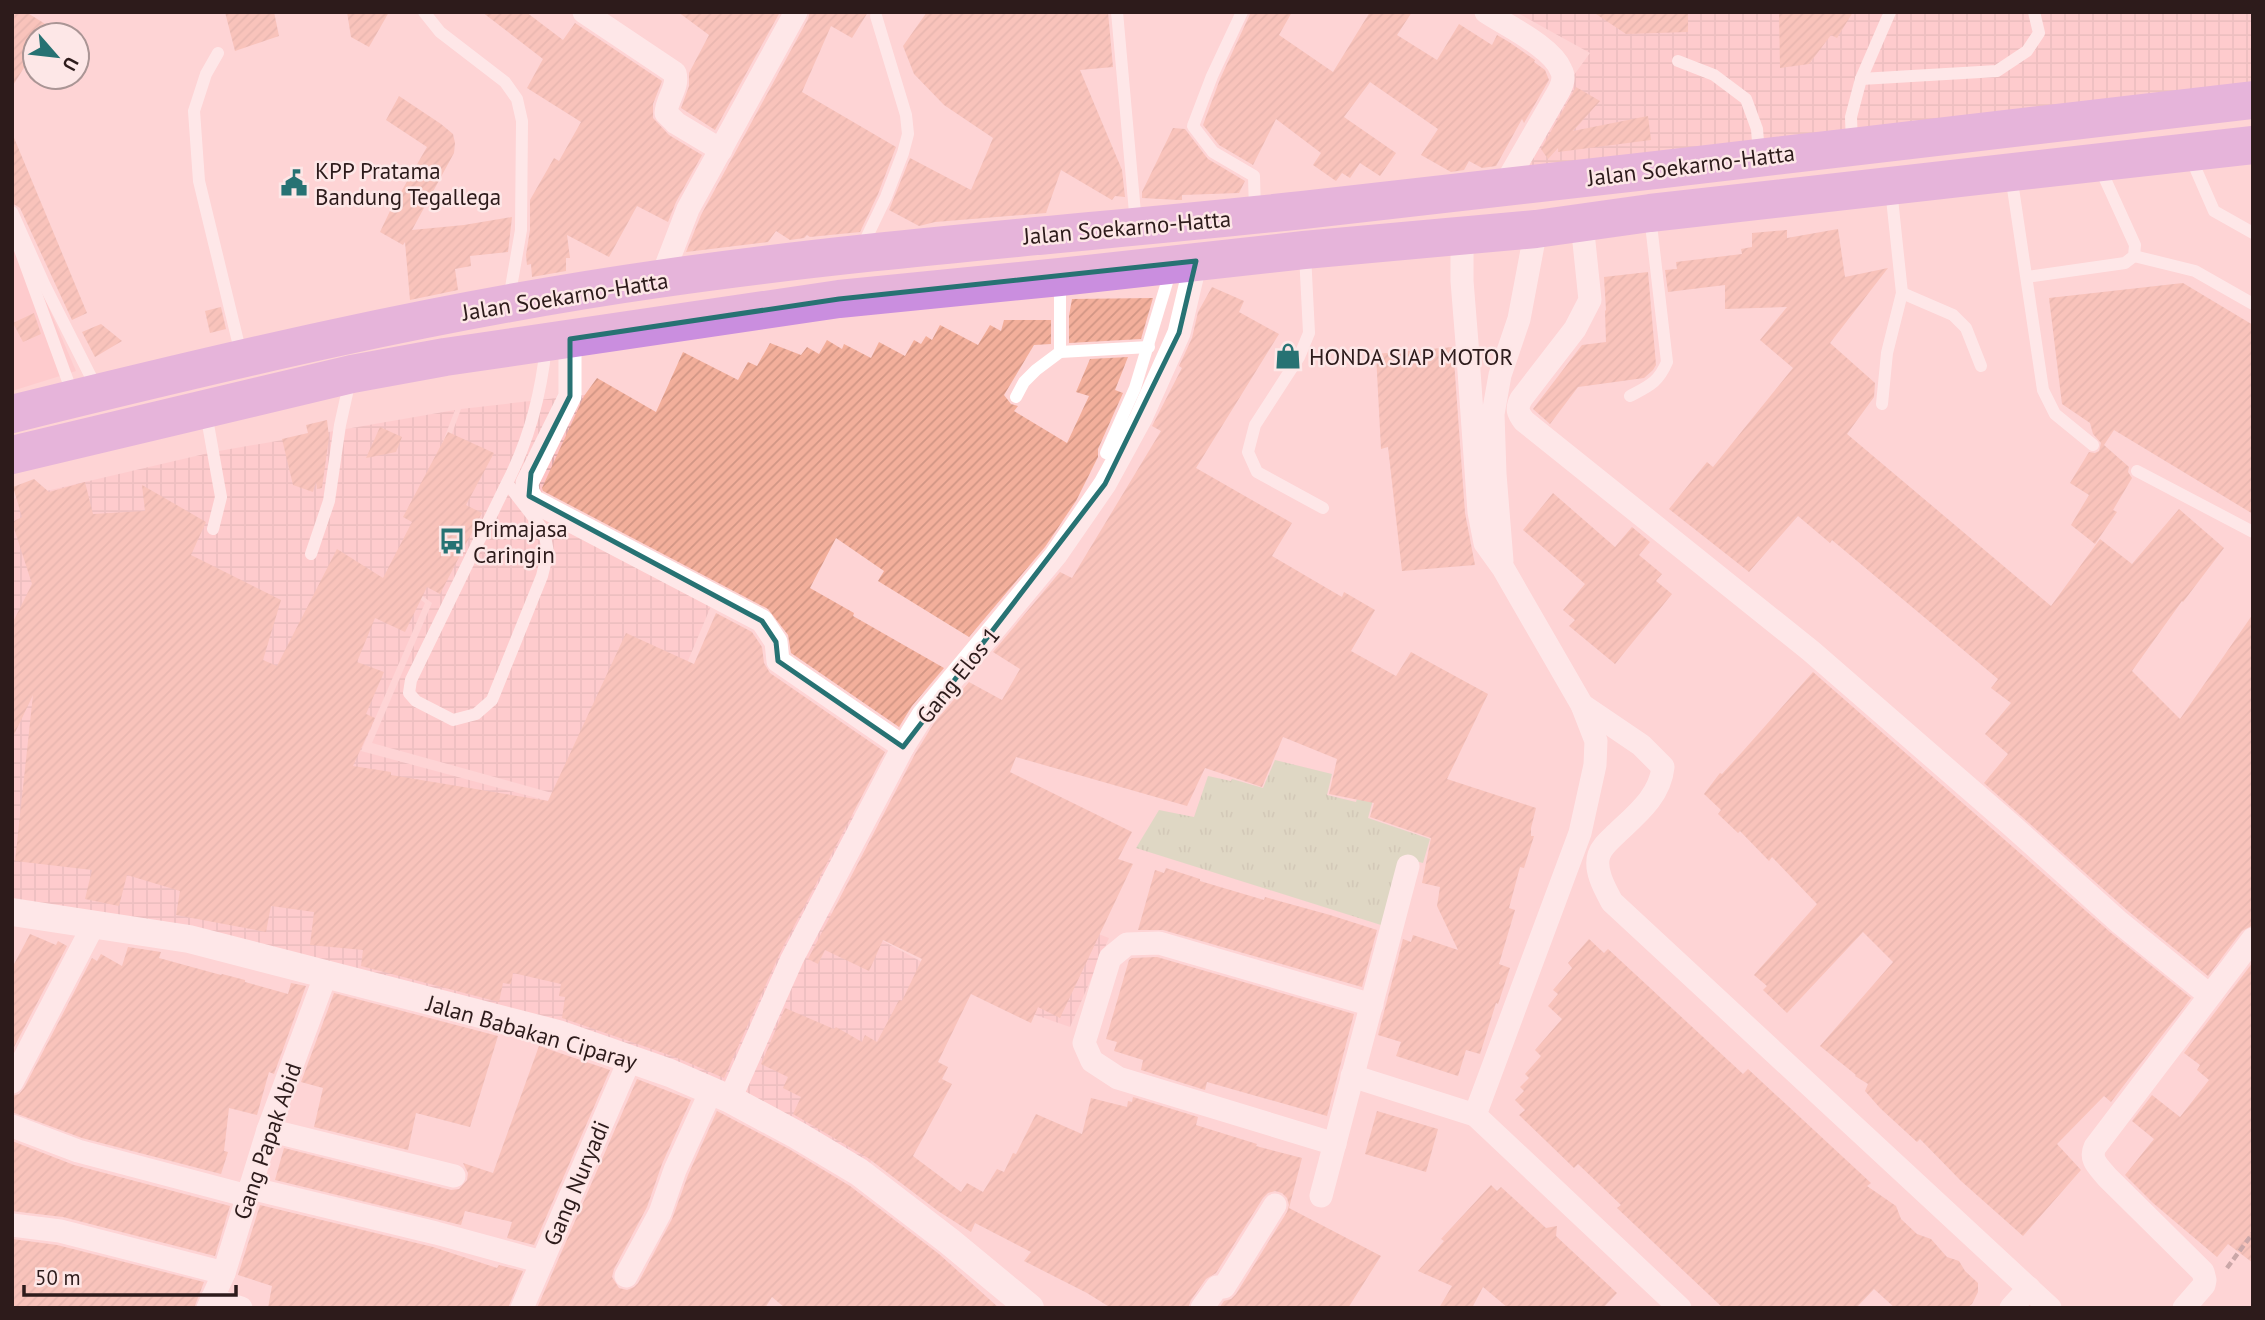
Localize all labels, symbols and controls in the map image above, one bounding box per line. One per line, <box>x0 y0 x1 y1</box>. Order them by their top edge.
north arrow <box>21 21 91 91</box>
text: U <box>58 53 84 75</box>
street label: Jalan Soekarno-Hatta <box>1585 138 1796 192</box>
place label: KPP Pratama Bandung Tegallega <box>315 156 501 211</box>
public building icon: KPP Pratama Bandung Tegallega <box>279 168 309 198</box>
street label: Jalan Soekarno-Hatta <box>1021 203 1232 251</box>
street label: Jalan Soekarno-Hatta <box>459 265 670 327</box>
shop icon: HONDA SIAP MOTOR <box>1273 341 1303 371</box>
place label: HONDA SIAP MOTOR <box>1309 342 1513 371</box>
place label: Primajasa Caringin <box>473 514 568 569</box>
bus stop icon: Primajasa Caringin <box>437 526 467 556</box>
street label: Gang Elos 1 <box>910 621 1006 729</box>
street label: Jalan Babakan Ciparay <box>422 988 641 1076</box>
street label: Gang Papak Abid <box>227 1059 307 1223</box>
street label: Gang Nuryadi <box>537 1116 615 1250</box>
scale bar <box>24 1254 236 1298</box>
text: 50 m <box>35 1264 81 1291</box>

